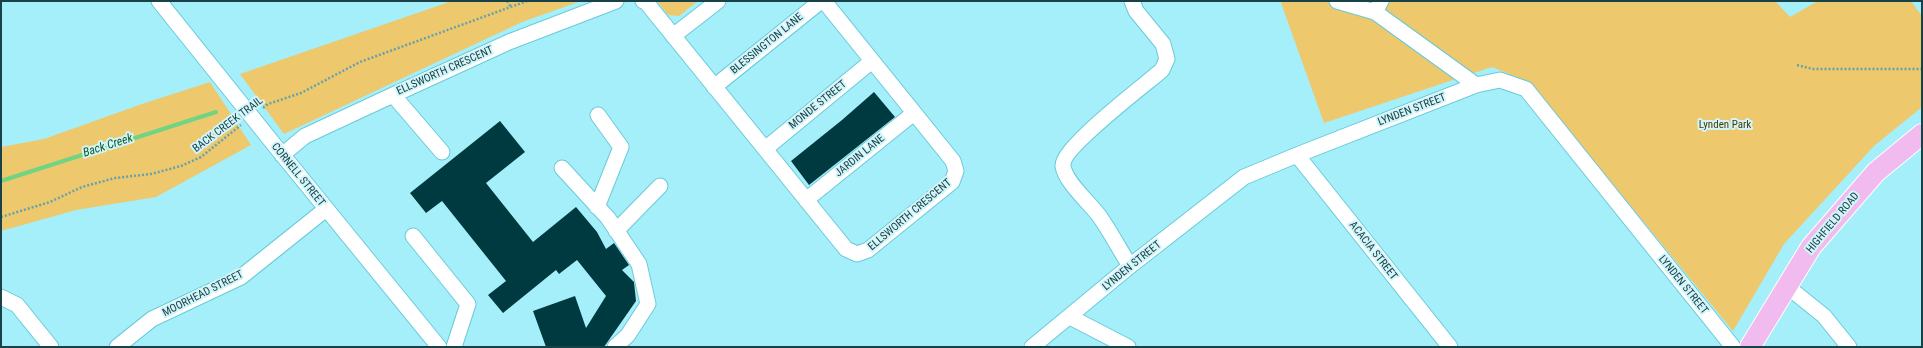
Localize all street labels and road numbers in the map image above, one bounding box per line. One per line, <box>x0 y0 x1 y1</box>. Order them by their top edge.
street label: BLESSINGTON LANE <box>728 11 806 77</box>
street label: ELLSWORTH CRESCENT <box>395 44 495 98</box>
street label: MONDE STREET <box>787 78 849 132</box>
street label: LYNDEN STREET <box>1376 91 1448 129</box>
street label: BACK CREEK TRAIL <box>190 94 266 156</box>
street label: JARDIN LANE <box>833 132 887 180</box>
street label: CORNELL STREET <box>268 141 328 209</box>
street label: ELLSWORTH CRESCENT <box>866 176 954 254</box>
street label: HIGHFIELD ROAD <box>1804 190 1862 256</box>
street label: ACACIA STREET <box>1346 219 1400 283</box>
street label: LYNDEN STREET <box>1100 238 1164 294</box>
street label: LYNDEN STREET <box>1655 253 1711 317</box>
street label: MOORHEAD STREET <box>160 268 246 320</box>

